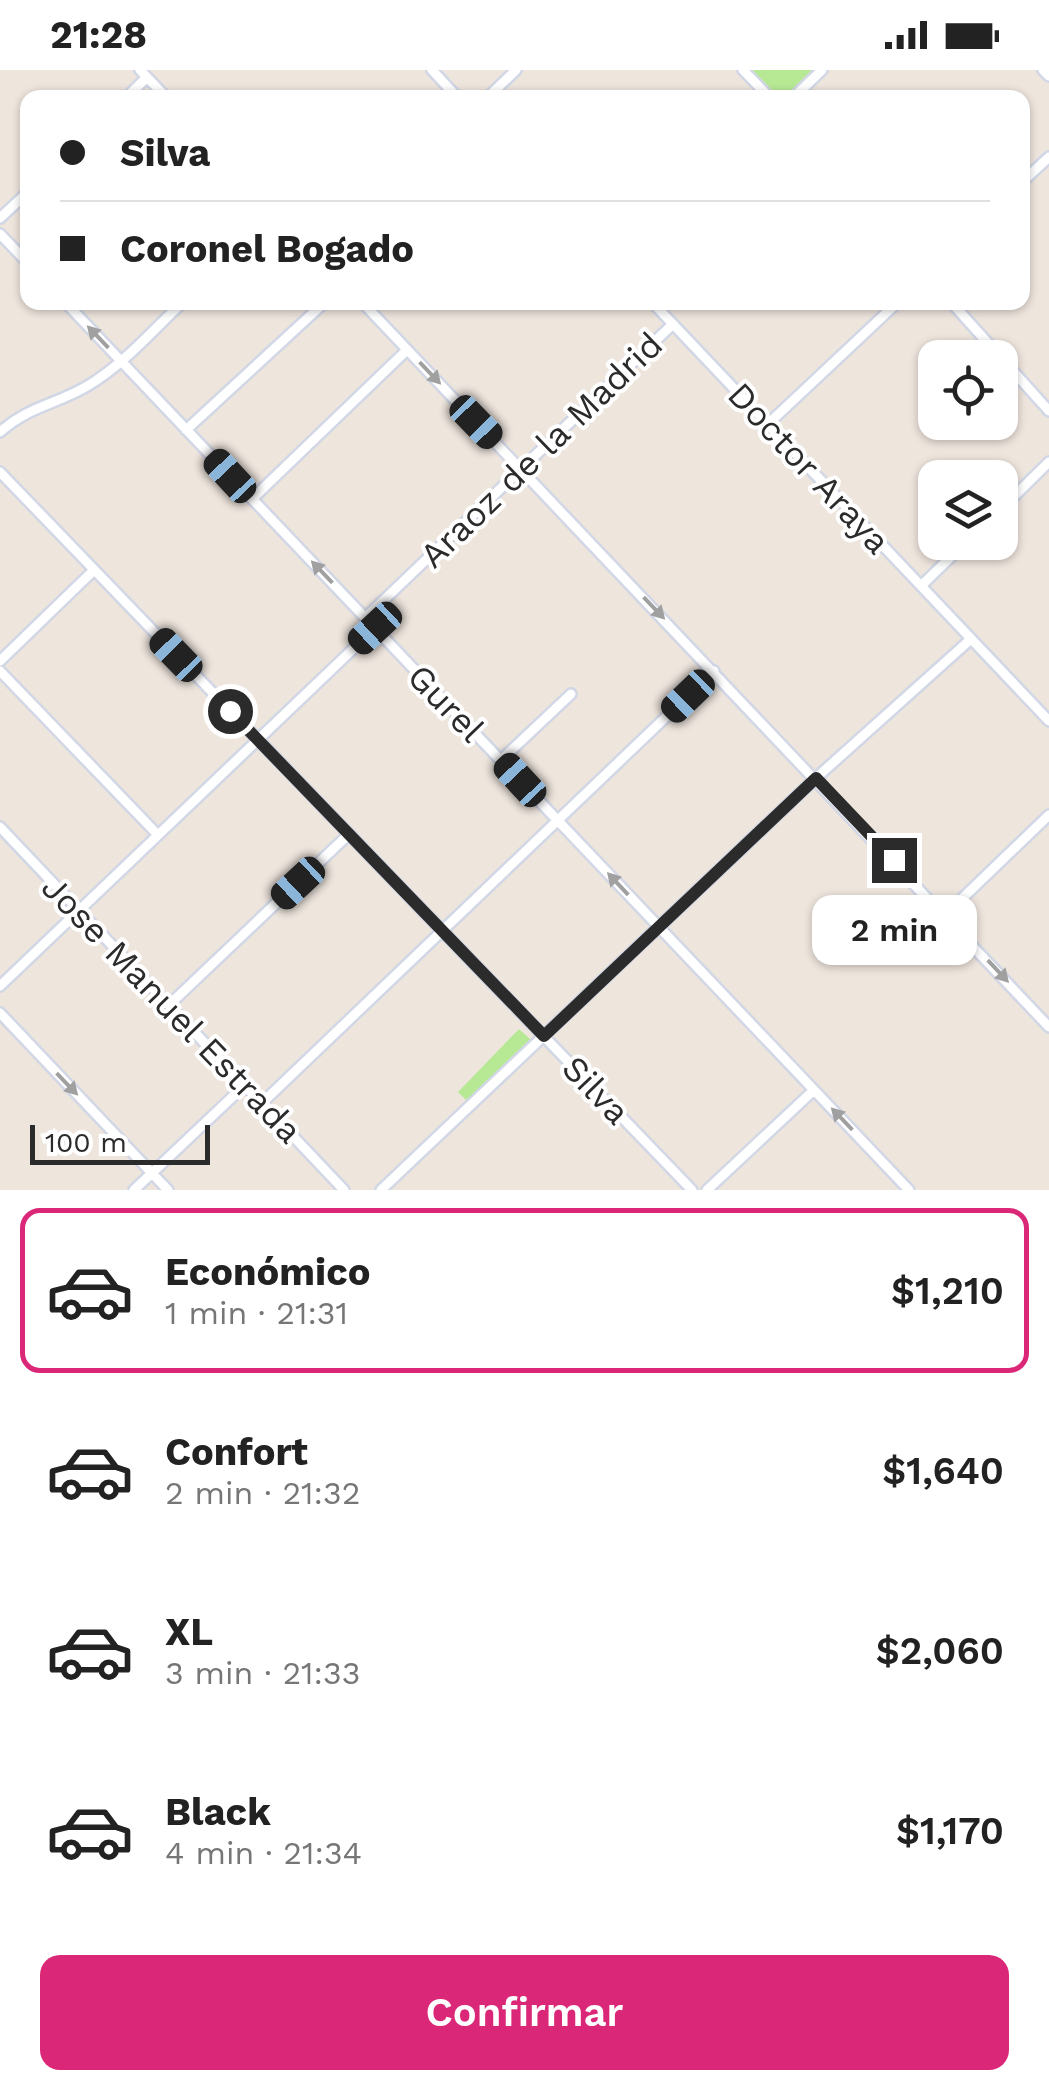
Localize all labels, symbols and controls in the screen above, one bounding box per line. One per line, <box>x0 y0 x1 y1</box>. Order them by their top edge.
text: 21:28 <box>50 13 147 57</box>
text: Silva <box>120 131 210 175</box>
text: Coronel Bogado <box>120 227 414 271</box>
street label: Araoz de la Madrid <box>411 323 671 577</box>
one-way arrow <box>87 325 110 349</box>
map controls <box>918 340 1018 560</box>
button: locate <box>918 340 1018 440</box>
one-way arrow <box>418 361 441 385</box>
street label: Doctor Araya <box>719 374 899 562</box>
car <box>444 390 508 454</box>
car <box>199 444 261 508</box>
button: layers <box>918 460 1018 560</box>
one-way arrow <box>311 560 334 584</box>
one-way arrow <box>642 596 665 620</box>
car <box>343 597 407 659</box>
car <box>144 623 208 687</box>
street label: Gurel <box>399 655 493 751</box>
car <box>656 664 720 728</box>
route start <box>208 689 253 734</box>
car <box>489 748 551 812</box>
route end <box>872 838 917 883</box>
car <box>266 852 330 914</box>
street label: Jose Manuel Estrada <box>33 866 311 1152</box>
one-way arrow <box>607 872 630 896</box>
callout: 2 min <box>812 895 976 965</box>
text: 2 min <box>851 911 938 949</box>
one-way arrow <box>986 959 1009 983</box>
street label: Silva <box>553 1047 639 1133</box>
one-way arrow <box>55 1072 78 1096</box>
one-way arrow <box>831 1108 854 1132</box>
scale bar <box>30 1120 210 1164</box>
text: 100 m <box>45 1126 127 1159</box>
icon: car <box>45 1246 135 1336</box>
text: Económico <box>165 1250 370 1294</box>
text: $1,210 <box>891 1269 1004 1313</box>
text: 1 min · 21:31 <box>165 1294 348 1332</box>
icon: car <box>45 1426 135 1516</box>
text: Confort <box>165 1430 308 1474</box>
text: $1,640 <box>882 1449 1004 1493</box>
text: 2 min · 21:32 <box>165 1474 360 1512</box>
icon: car <box>45 1606 135 1696</box>
text: XL <box>165 1610 213 1654</box>
text: $2,060 <box>876 1629 1004 1673</box>
text: 3 min · 21:33 <box>165 1654 360 1692</box>
icon: car <box>45 1786 135 1876</box>
text: Black <box>165 1790 271 1834</box>
text: $1,170 <box>896 1809 1004 1853</box>
text: 4 min · 21:34 <box>165 1834 362 1872</box>
button: Confirmar <box>40 1955 1009 2070</box>

